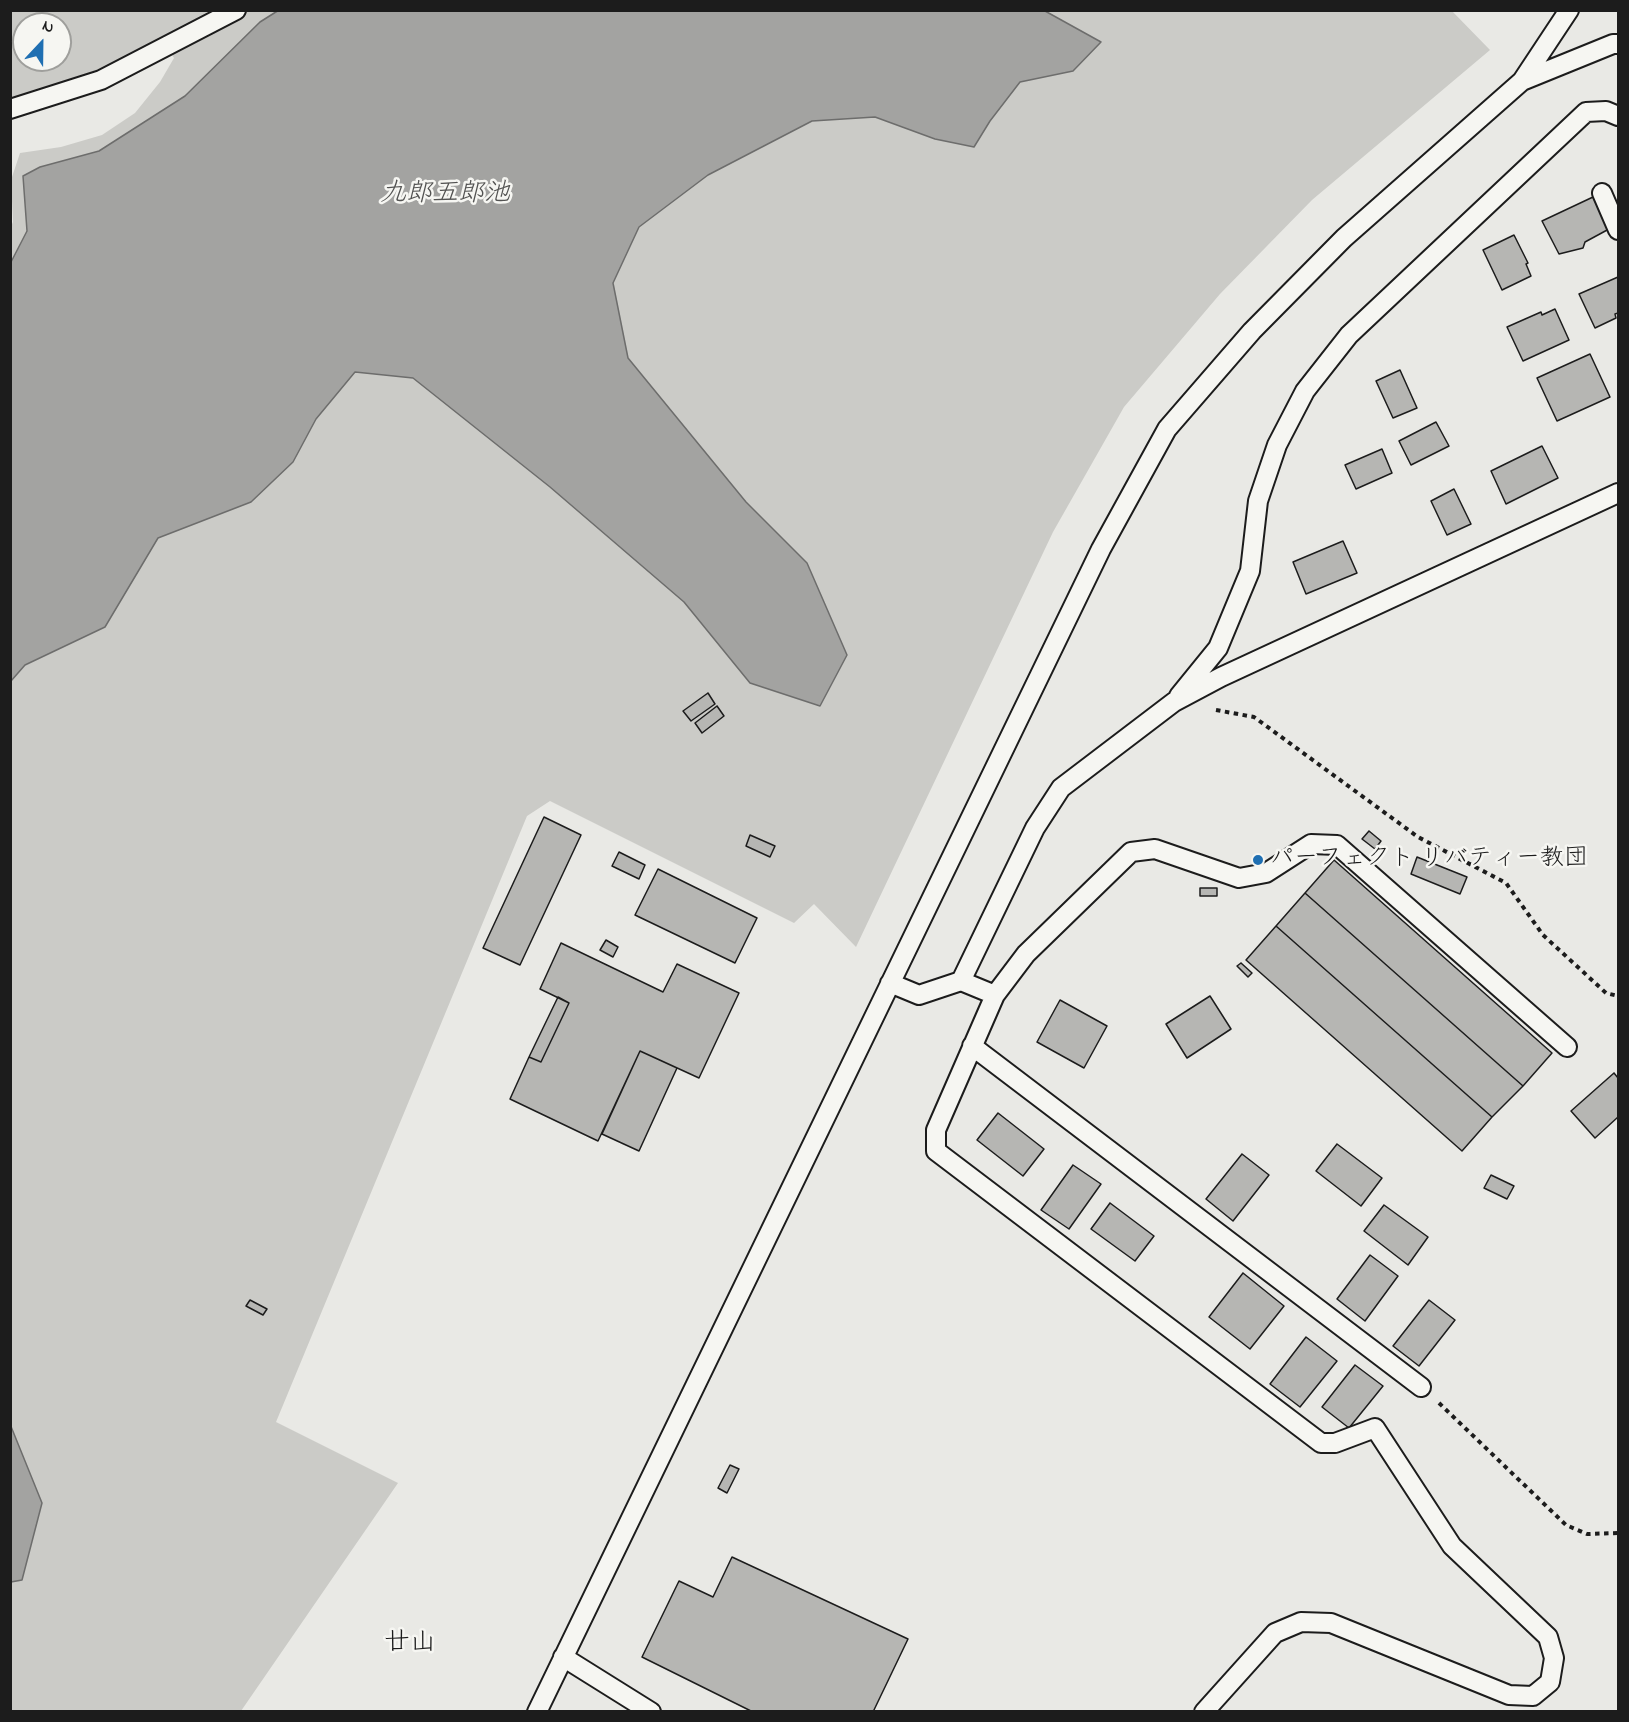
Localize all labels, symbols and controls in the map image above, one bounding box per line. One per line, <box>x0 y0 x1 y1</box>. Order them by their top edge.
north arrow <box>12 12 72 72</box>
text: N <box>38 14 58 40</box>
water label: 九郎五郎池 <box>380 180 510 212</box>
place label: パーフェクト リバティー教団 <box>1270 846 1588 874</box>
marker: パーフェクト リバティー教団 <box>1251 853 1265 867</box>
district label: 廿山 <box>384 1629 436 1661</box>

